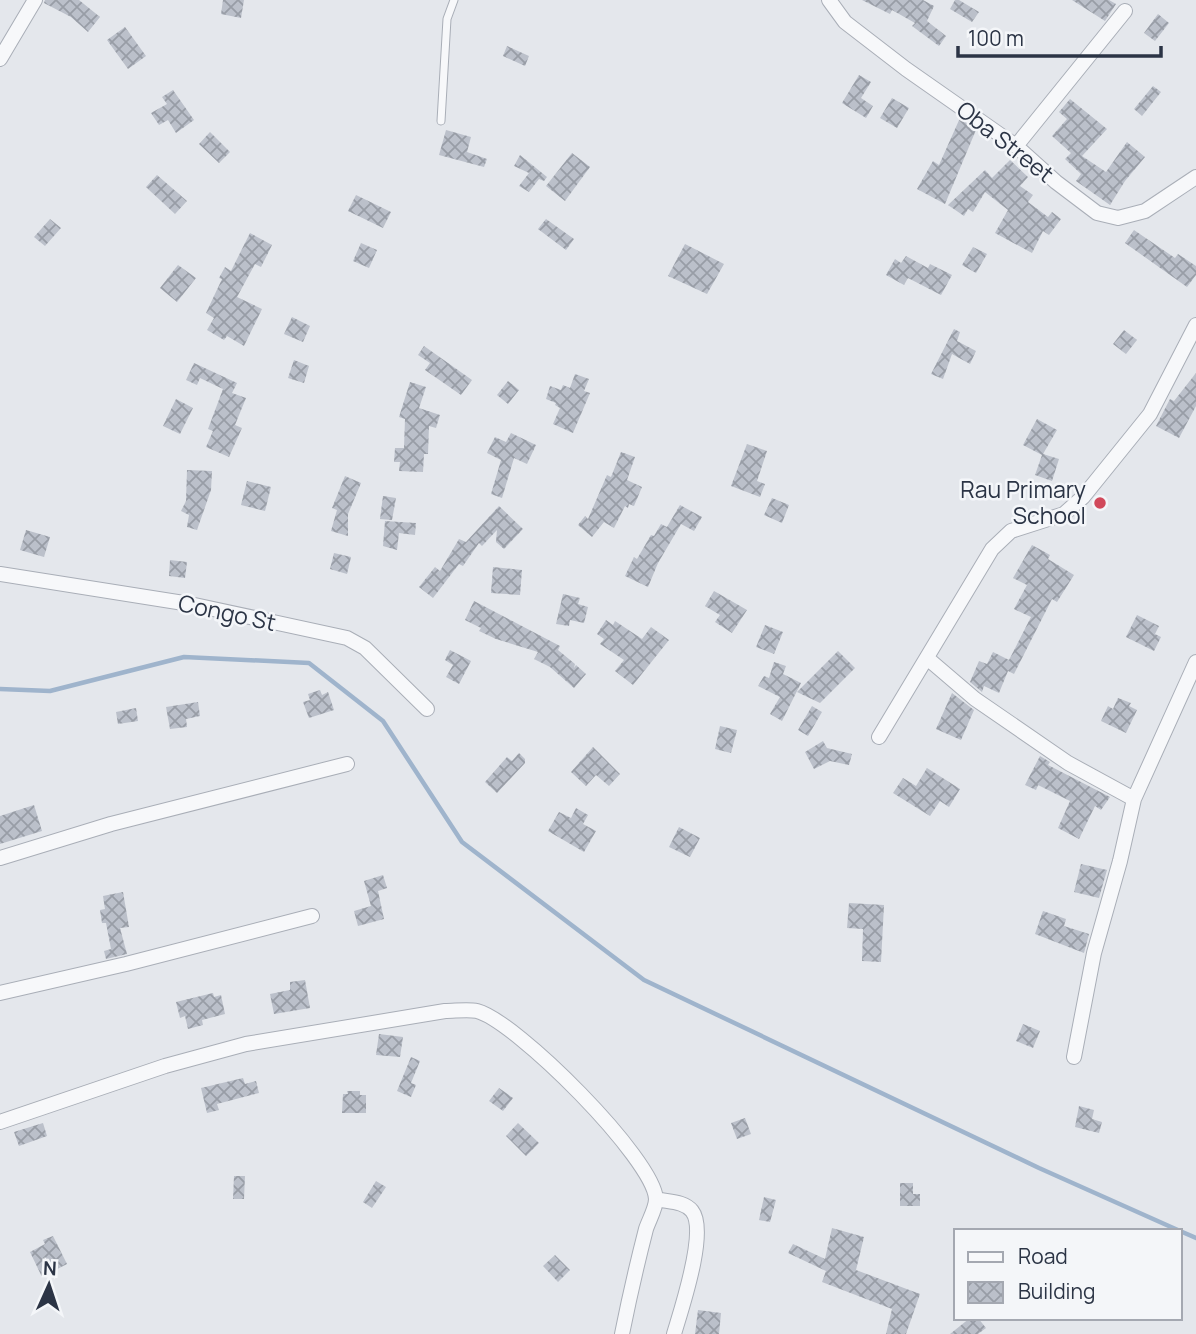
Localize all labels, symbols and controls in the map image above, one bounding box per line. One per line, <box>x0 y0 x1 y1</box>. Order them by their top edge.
scale bar <box>958 14 1161 58</box>
text: 100 m <box>968 24 1024 52</box>
street label: Oba Street <box>950 93 1061 189</box>
place label: Rau Primary School <box>960 473 1086 531</box>
marker: Rau Primary School <box>1092 495 1108 511</box>
street label: Congo St <box>175 586 279 638</box>
legend <box>954 1229 1182 1320</box>
text: Road <box>1018 1242 1068 1270</box>
north arrow <box>14 1250 84 1320</box>
text: N <box>42 1255 57 1281</box>
text: Building <box>1018 1277 1095 1305</box>

